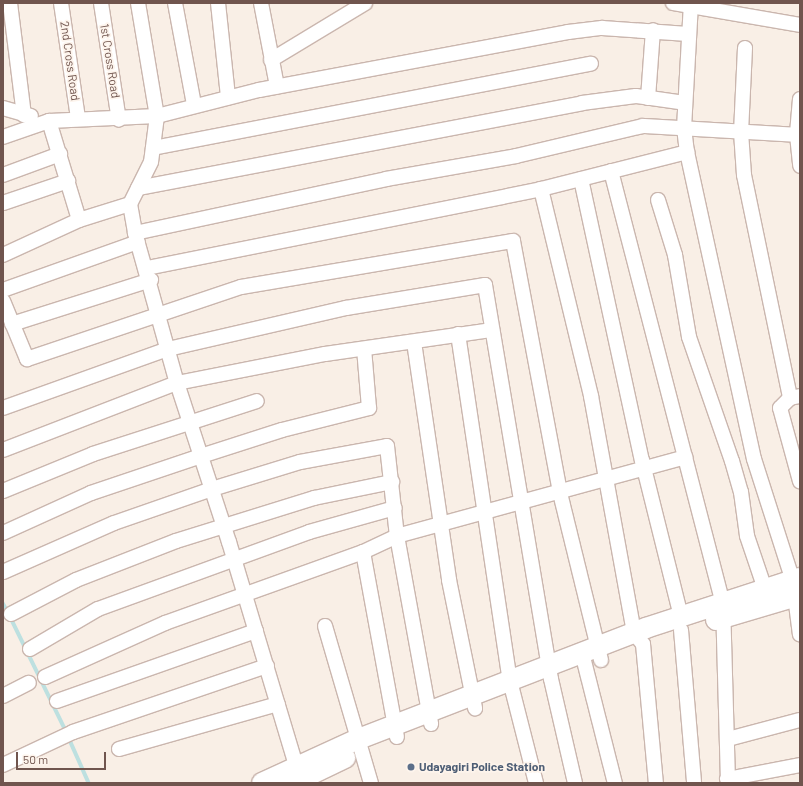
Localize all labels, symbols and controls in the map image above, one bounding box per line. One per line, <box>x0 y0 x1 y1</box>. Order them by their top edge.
street label: 2nd Cross Road <box>57 20 83 102</box>
street label: 1st Cross Road <box>97 23 123 99</box>
scale bar <box>18 744 108 770</box>
text: 50 m <box>23 752 48 766</box>
place label: Udayagiri Police Station <box>419 760 545 774</box>
marker: Udayagiri Police Station <box>406 762 416 772</box>

